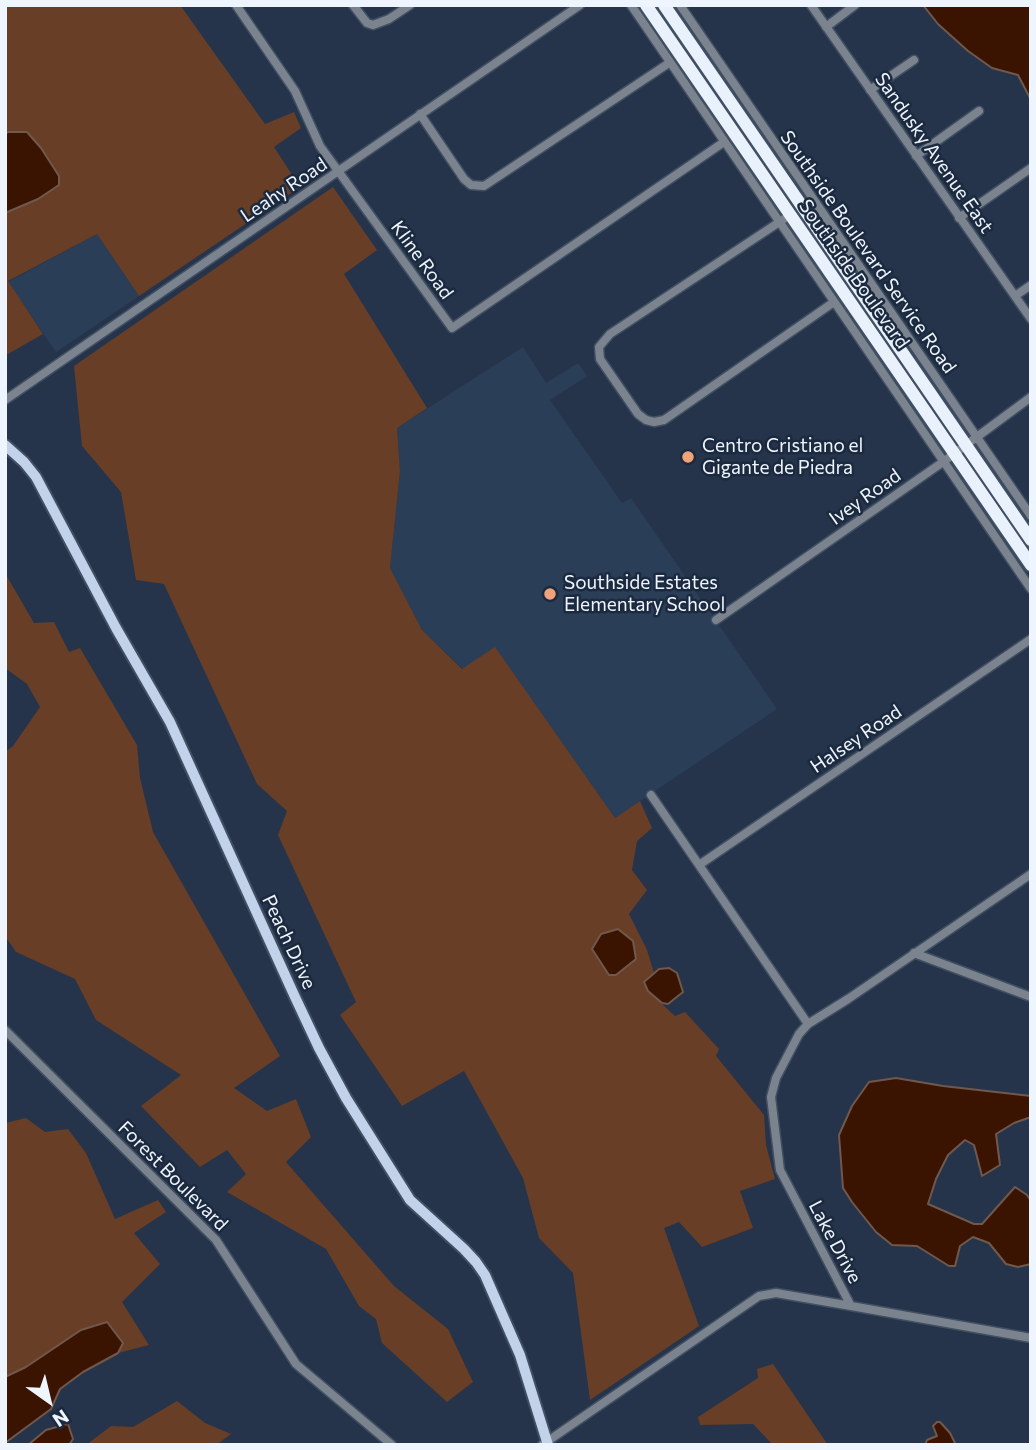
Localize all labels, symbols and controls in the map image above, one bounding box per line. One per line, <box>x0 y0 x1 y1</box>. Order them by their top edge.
street label: Sandusky Avenue East <box>870 68 998 238</box>
street label: Southside Boulevard Service Road <box>775 126 961 378</box>
street label: Leahy Road <box>236 153 332 227</box>
street label: Southside Boulevard <box>794 195 914 353</box>
street label: Kline Road <box>386 216 458 304</box>
place label: Centro Cristiano el Gigante de Piedra <box>702 435 863 479</box>
marker: Centro Cristiano el Gigante de Piedra <box>680 449 696 465</box>
street label: Ivey Road <box>825 464 905 530</box>
place label: Southside Estates Elementary School <box>564 572 725 616</box>
marker: Southside Estates Elementary School <box>542 586 558 602</box>
street label: Halsey Road <box>806 700 906 778</box>
street label: Peach Drive <box>257 891 321 993</box>
street label: Forest Boulevard <box>113 1116 233 1236</box>
street label: Lake Drive <box>804 1197 866 1287</box>
north arrow <box>14 1366 84 1436</box>
text: N <box>49 1405 73 1432</box>

